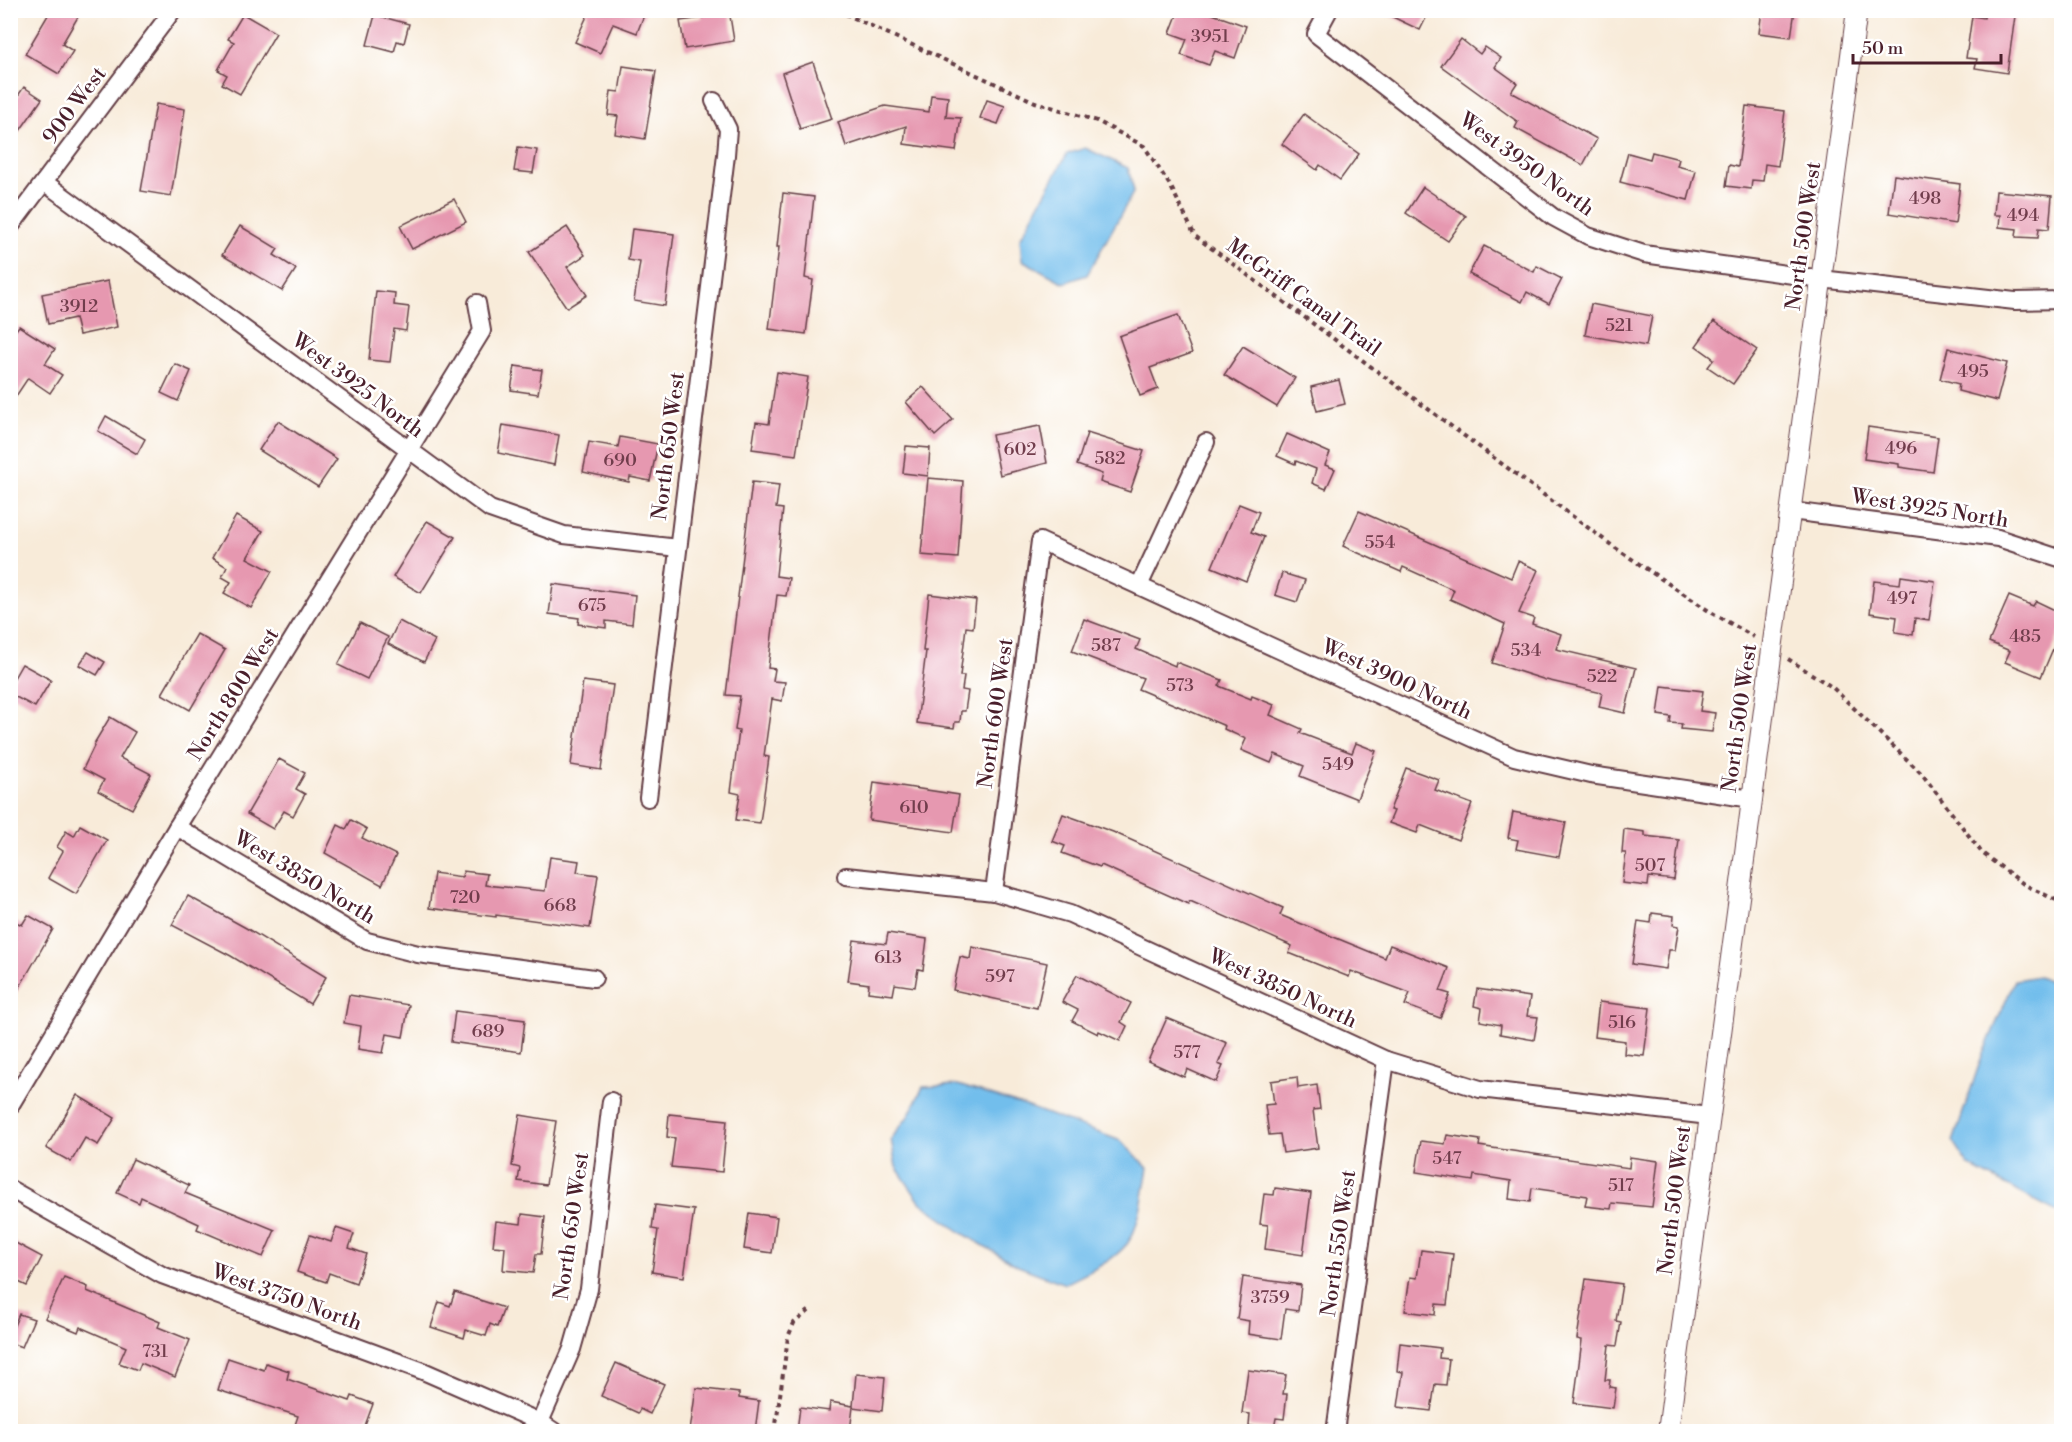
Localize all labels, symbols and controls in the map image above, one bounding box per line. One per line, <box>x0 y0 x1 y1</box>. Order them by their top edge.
house number: 3951 <box>1191 25 1229 48</box>
scale bar <box>1853 27 2002 65</box>
text: 50 m <box>1862 37 1904 60</box>
street label: 900 West <box>37 61 113 149</box>
street label: West 3950 North <box>1453 107 1599 223</box>
street label: North 500 West <box>1781 159 1827 312</box>
house number: 498 <box>1909 187 1941 210</box>
house number: 494 <box>2007 204 2039 227</box>
street label: McGriff Canal Trail <box>1221 233 1386 363</box>
house number: 3912 <box>60 295 98 318</box>
house number: 521 <box>1605 314 1633 337</box>
street label: West 3925 North <box>285 327 429 444</box>
house number: 495 <box>1957 360 1989 383</box>
street label: North 650 West <box>647 370 691 522</box>
house number: 496 <box>1885 437 1917 460</box>
house number: 602 <box>1004 438 1036 461</box>
house number: 582 <box>1094 447 1126 470</box>
house number: 690 <box>603 449 637 472</box>
street label: West 3925 North <box>1848 484 2011 534</box>
house number: 554 <box>1365 531 1396 554</box>
house number: 497 <box>1887 587 1917 610</box>
house number: 675 <box>578 594 606 617</box>
street label: North 800 West <box>183 623 285 766</box>
house number: 485 <box>2009 625 2041 648</box>
street label: West 3900 North <box>1316 633 1476 726</box>
house number: 587 <box>1091 634 1121 657</box>
street label: North 600 West <box>973 636 1019 790</box>
house number: 534 <box>1511 639 1542 662</box>
street label: North 500 West <box>1717 641 1763 794</box>
house number: 522 <box>1587 665 1617 688</box>
house number: 573 <box>1166 674 1194 697</box>
house number: 549 <box>1322 753 1354 776</box>
house number: 610 <box>899 796 929 819</box>
street label: West 3850 North <box>228 825 380 931</box>
house number: 507 <box>1635 854 1665 877</box>
house number: 720 <box>449 886 481 909</box>
house number: 668 <box>544 894 576 917</box>
street label: West 3850 North <box>1203 943 1361 1035</box>
house number: 613 <box>874 946 902 969</box>
house number: 597 <box>985 965 1015 988</box>
house number: 516 <box>1608 1011 1636 1034</box>
house number: 689 <box>472 1020 505 1043</box>
house number: 577 <box>1173 1041 1201 1064</box>
street label: North 500 West <box>1653 1123 1697 1276</box>
house number: 547 <box>1432 1147 1462 1170</box>
street label: North 650 West <box>549 1150 595 1302</box>
street label: North 550 West <box>1316 1168 1362 1318</box>
house number: 517 <box>1608 1174 1634 1197</box>
street label: West 3750 North <box>207 1258 366 1337</box>
house number: 3759 <box>1250 1286 1290 1309</box>
house number: 731 <box>142 1340 168 1363</box>

